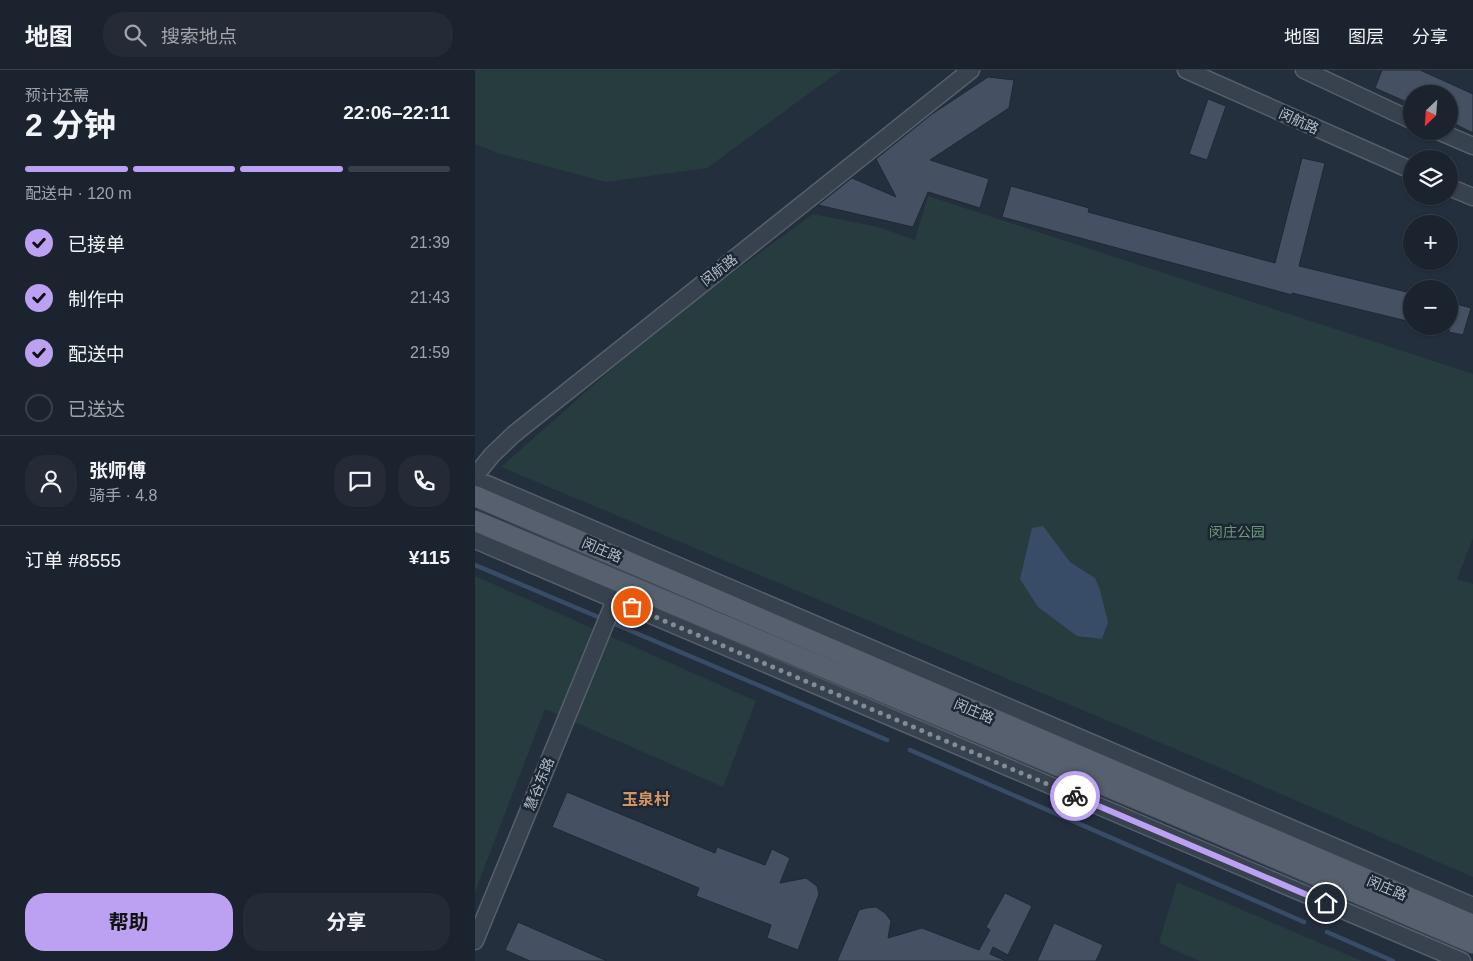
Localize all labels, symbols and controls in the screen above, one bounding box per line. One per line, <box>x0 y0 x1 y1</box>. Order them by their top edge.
search box <box>103 12 453 57</box>
icon: search <box>121 21 149 49</box>
text: 地图 <box>25 23 73 50</box>
text: 搜索地点 <box>161 26 237 47</box>
text: 地图 <box>1284 27 1320 47</box>
text: 图层 <box>1348 27 1384 47</box>
text: 分享 <box>1412 27 1448 47</box>
north arrow <box>1403 85 1457 140</box>
map controls <box>1403 85 1458 335</box>
text: 预计还需 <box>25 87 89 104</box>
text: 22:06–22:11 <box>343 102 450 123</box>
street label: 闵航路 <box>1277 105 1321 137</box>
text: 2 分钟 <box>25 107 116 143</box>
button: layers <box>1403 150 1458 205</box>
text: 配送中 · 120 m <box>25 185 132 202</box>
button: + <box>1403 215 1458 270</box>
icon: check <box>25 229 53 257</box>
text: 已接单 <box>68 234 125 255</box>
text: 21:39 <box>410 234 450 251</box>
street label: 闵航路 <box>698 251 740 289</box>
button: − <box>1403 280 1458 335</box>
icon: check <box>25 284 53 312</box>
text: 制作中 <box>68 289 125 310</box>
text: 21:43 <box>410 289 450 306</box>
icon: check <box>25 339 53 367</box>
text: 配送中 <box>68 344 125 365</box>
text: 21:59 <box>410 344 450 361</box>
text: 已送达 <box>68 399 125 420</box>
button: person <box>25 455 77 507</box>
button: chat <box>334 455 386 507</box>
button: phone <box>398 455 450 507</box>
text: 张师傅 <box>89 460 146 481</box>
text: 骑手 · 4.8 <box>89 487 157 504</box>
park label: 闵庄公园 <box>1209 524 1265 540</box>
street label: 闵庄路 <box>580 534 624 566</box>
text: ¥115 <box>409 547 450 568</box>
text: 订单 #8555 <box>25 550 121 571</box>
pin <box>611 586 653 628</box>
icon: bag <box>618 593 646 621</box>
street label: 闵庄路 <box>952 695 996 727</box>
street label: 慧谷东路 <box>521 755 557 813</box>
courier <box>1050 771 1100 821</box>
icon: bike <box>1061 782 1089 810</box>
district label: 玉泉村 <box>622 790 670 808</box>
street label: 闵庄路 <box>1365 872 1409 904</box>
pin <box>1305 882 1347 924</box>
icon: home <box>1312 889 1340 917</box>
button: 帮助 <box>25 893 233 951</box>
button: 分享 <box>243 893 450 951</box>

